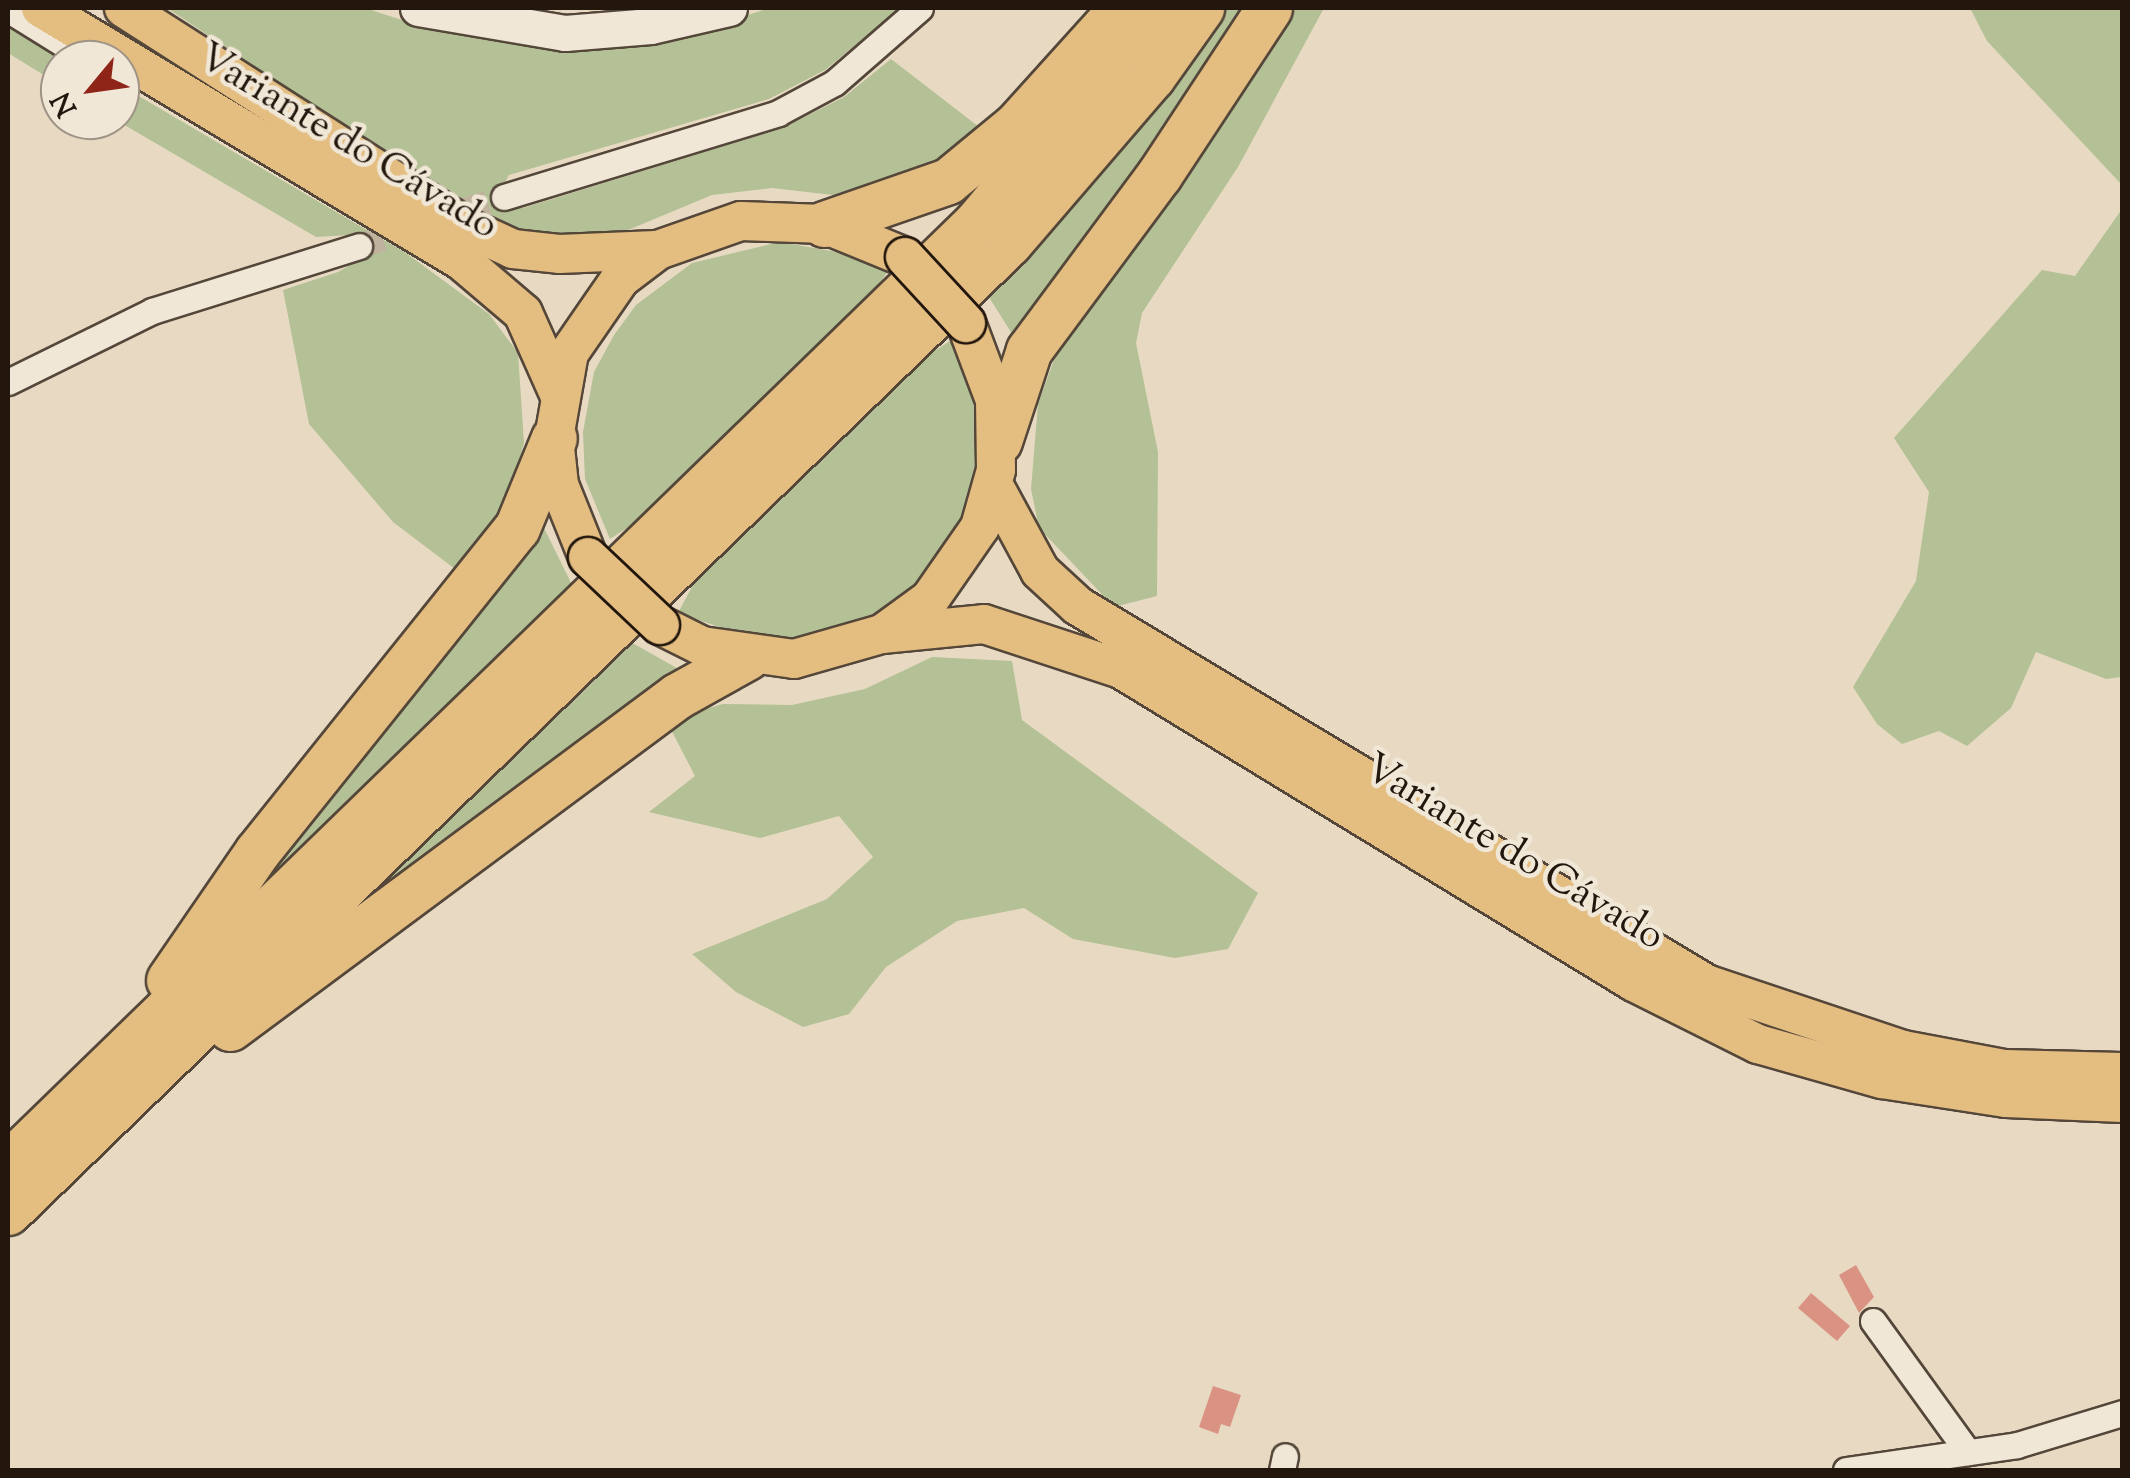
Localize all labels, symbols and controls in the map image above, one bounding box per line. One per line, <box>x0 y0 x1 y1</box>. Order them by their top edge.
street label: Variante do Cávado <box>188 34 506 252</box>
north arrow <box>40 40 140 140</box>
text: N <box>43 84 88 123</box>
street label: Variante do Cávado <box>1354 745 1672 963</box>

